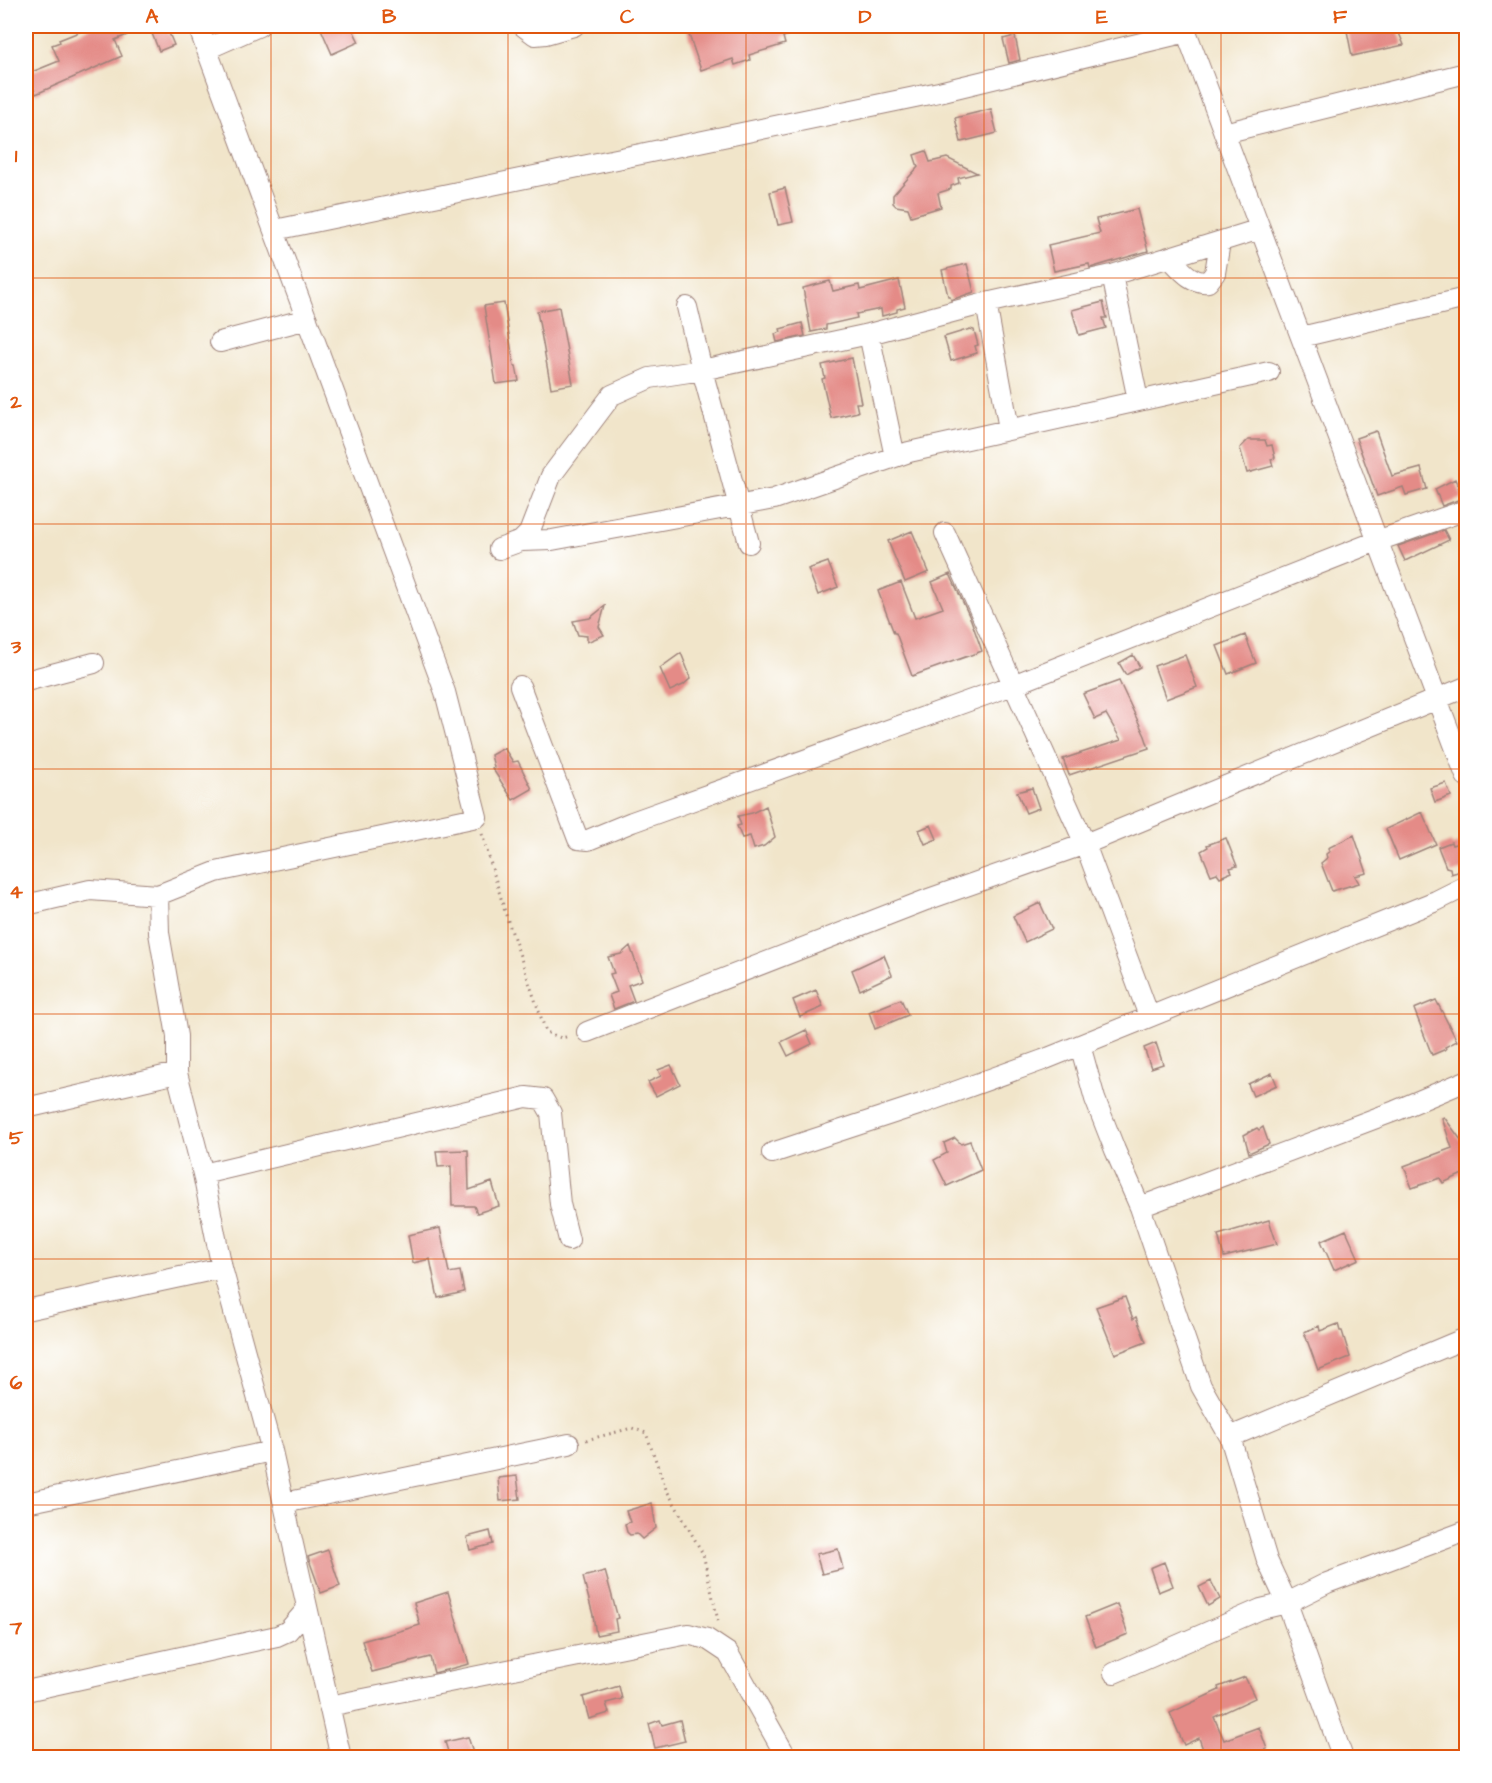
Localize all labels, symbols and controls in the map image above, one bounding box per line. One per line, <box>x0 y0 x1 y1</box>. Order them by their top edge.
text: A <box>146 3 159 31</box>
text: B <box>382 3 397 31</box>
text: C <box>620 3 635 31</box>
text: D <box>859 3 872 31</box>
text: E <box>1096 3 1108 31</box>
text: F <box>1333 3 1348 31</box>
text: 1 <box>15 142 18 170</box>
text: 2 <box>9 388 22 416</box>
text: 3 <box>10 633 22 661</box>
text: 4 <box>9 878 23 906</box>
text: 5 <box>9 1124 24 1152</box>
text: 6 <box>10 1369 23 1397</box>
text: 7 <box>9 1614 23 1642</box>

